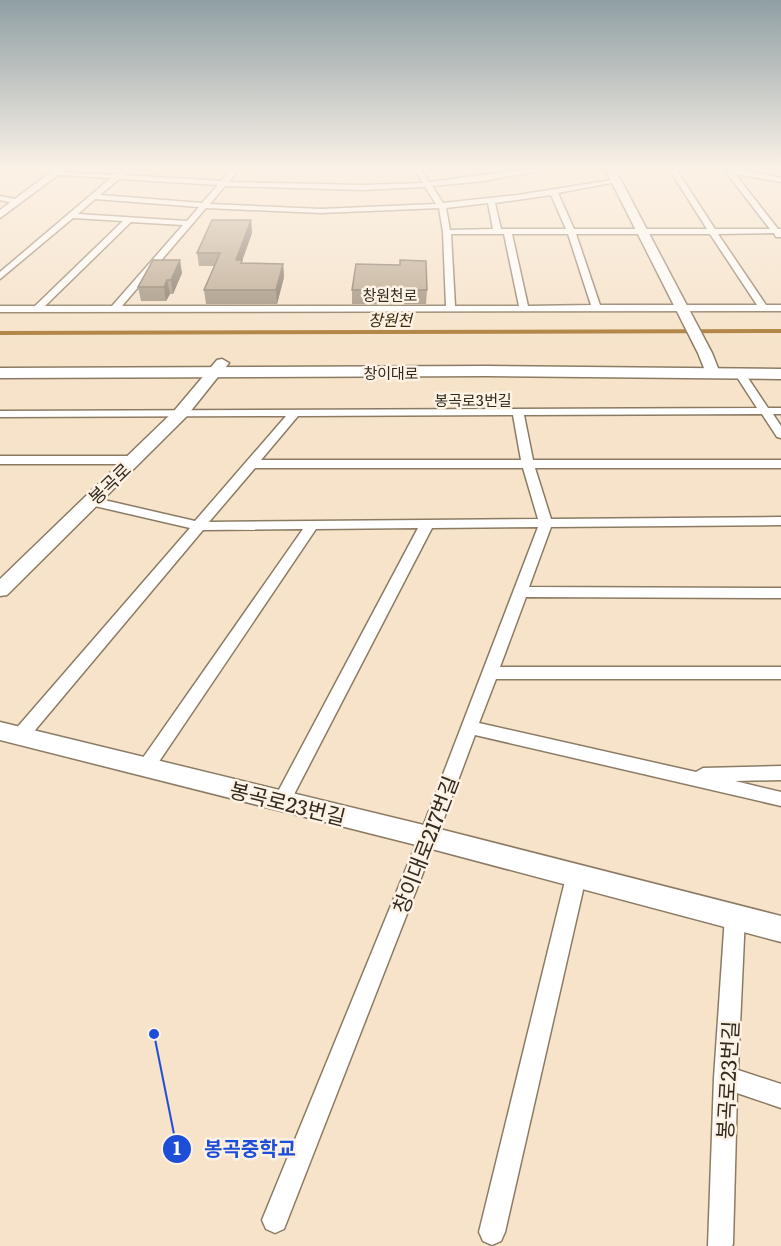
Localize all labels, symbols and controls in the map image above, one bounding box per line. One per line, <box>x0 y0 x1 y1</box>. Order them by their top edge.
street label: 창원천로 <box>362 283 418 306</box>
water label: 창원천 <box>368 307 414 331</box>
street label: 창이대로 <box>363 361 419 384</box>
street label: 봉곡로3번길 <box>434 388 512 411</box>
street label: 봉곡로 <box>82 456 136 510</box>
street label: 창이대로217번길 <box>384 771 464 917</box>
street label: 봉곡로23번길 <box>227 773 349 831</box>
street label: 봉곡로23번길 <box>707 1020 745 1140</box>
callout: 봉곡중학교 <box>162 1130 308 1168</box>
text: 봉곡중학교 <box>204 1132 296 1162</box>
text: 1 <box>173 1134 181 1161</box>

